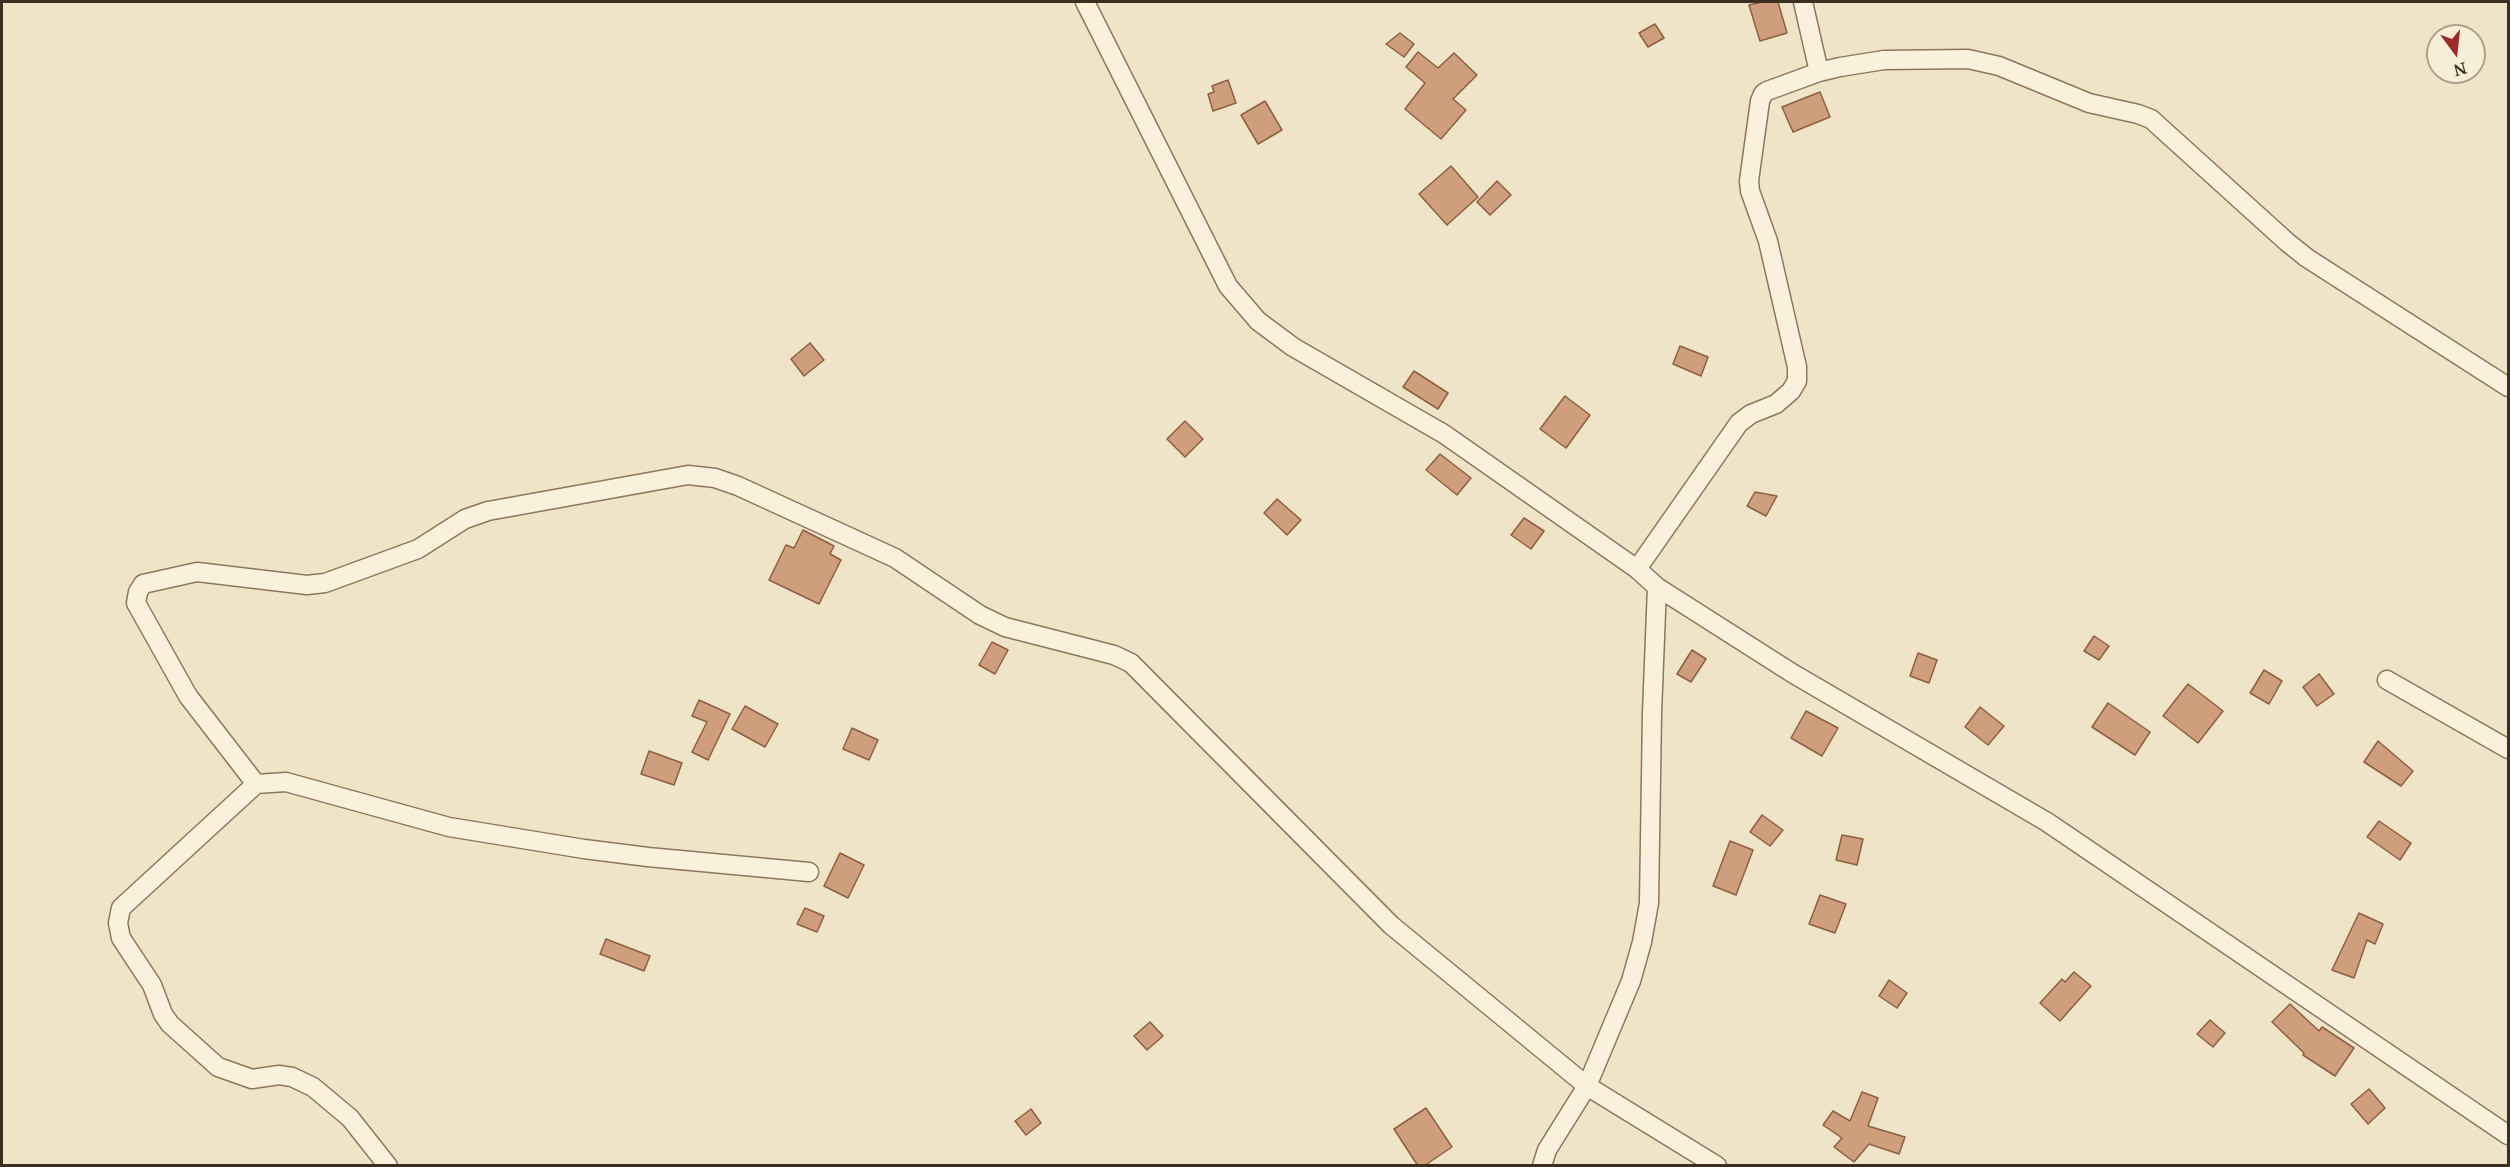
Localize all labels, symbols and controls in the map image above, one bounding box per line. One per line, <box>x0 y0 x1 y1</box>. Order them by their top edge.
north arrow <box>2426 24 2486 84</box>
text: N <box>2451 57 2469 82</box>

